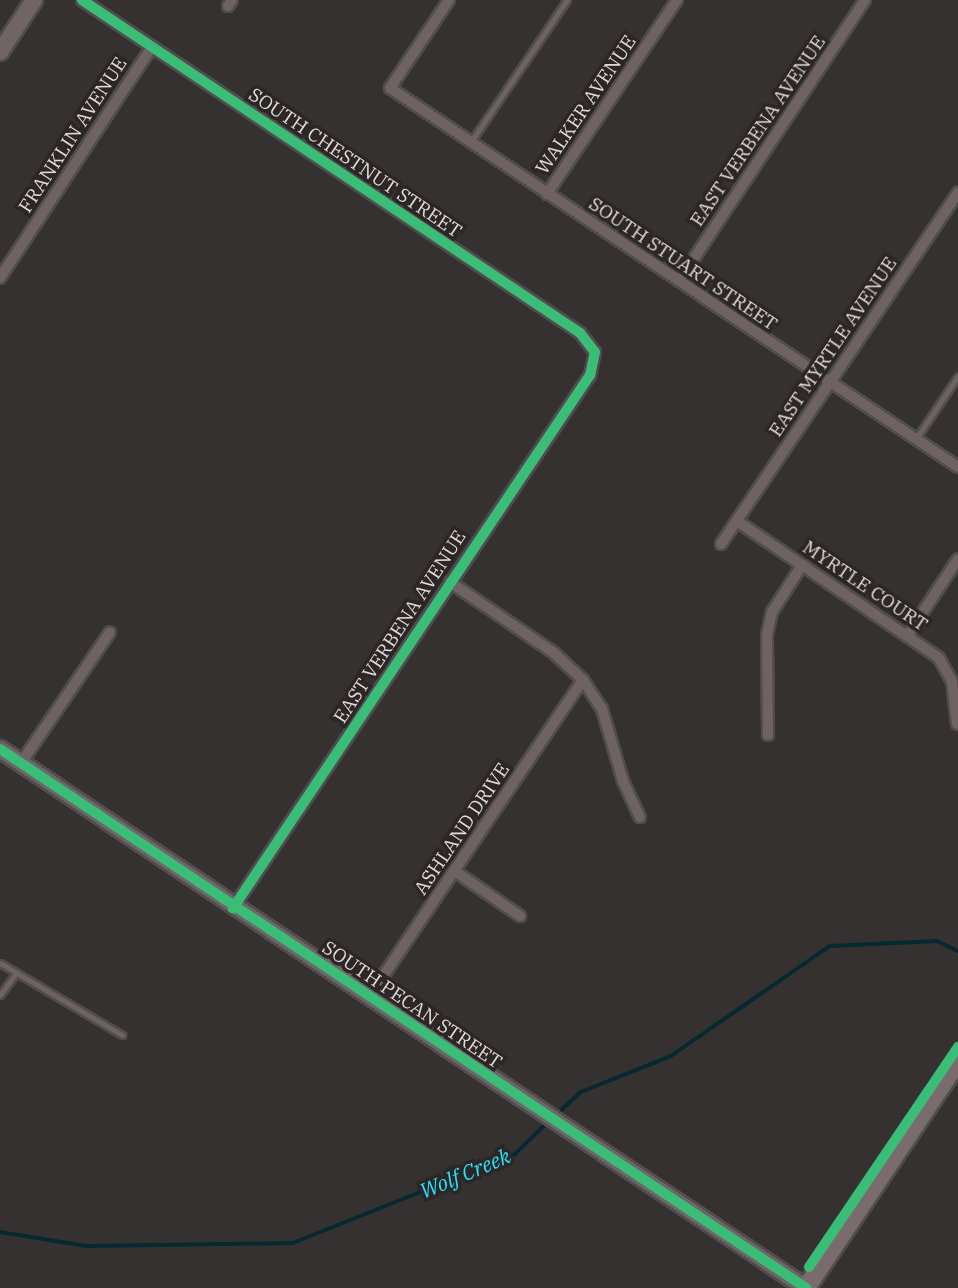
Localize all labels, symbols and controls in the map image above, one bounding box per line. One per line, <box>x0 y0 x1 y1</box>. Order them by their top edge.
street label: WALKER AVENUE <box>531 31 641 179</box>
street label: EAST VERBENA AVENUE <box>686 31 830 231</box>
street label: FRANKLIN AVENUE <box>14 53 132 217</box>
street label: SOUTH CHESTNUT STREET <box>244 83 466 243</box>
street label: SOUTH STUART STREET <box>584 192 782 336</box>
street label: EAST MYRTLE AVENUE <box>764 253 902 441</box>
street label: EAST VERBENA AVENUE <box>329 526 471 728</box>
street label: MYRTLE COURT <box>798 536 932 636</box>
street label: ASHLAND DRIVE <box>410 759 514 899</box>
street label: SOUTH PECAN STREET <box>318 936 506 1074</box>
water label: Wolf Creek <box>416 1143 514 1203</box>

